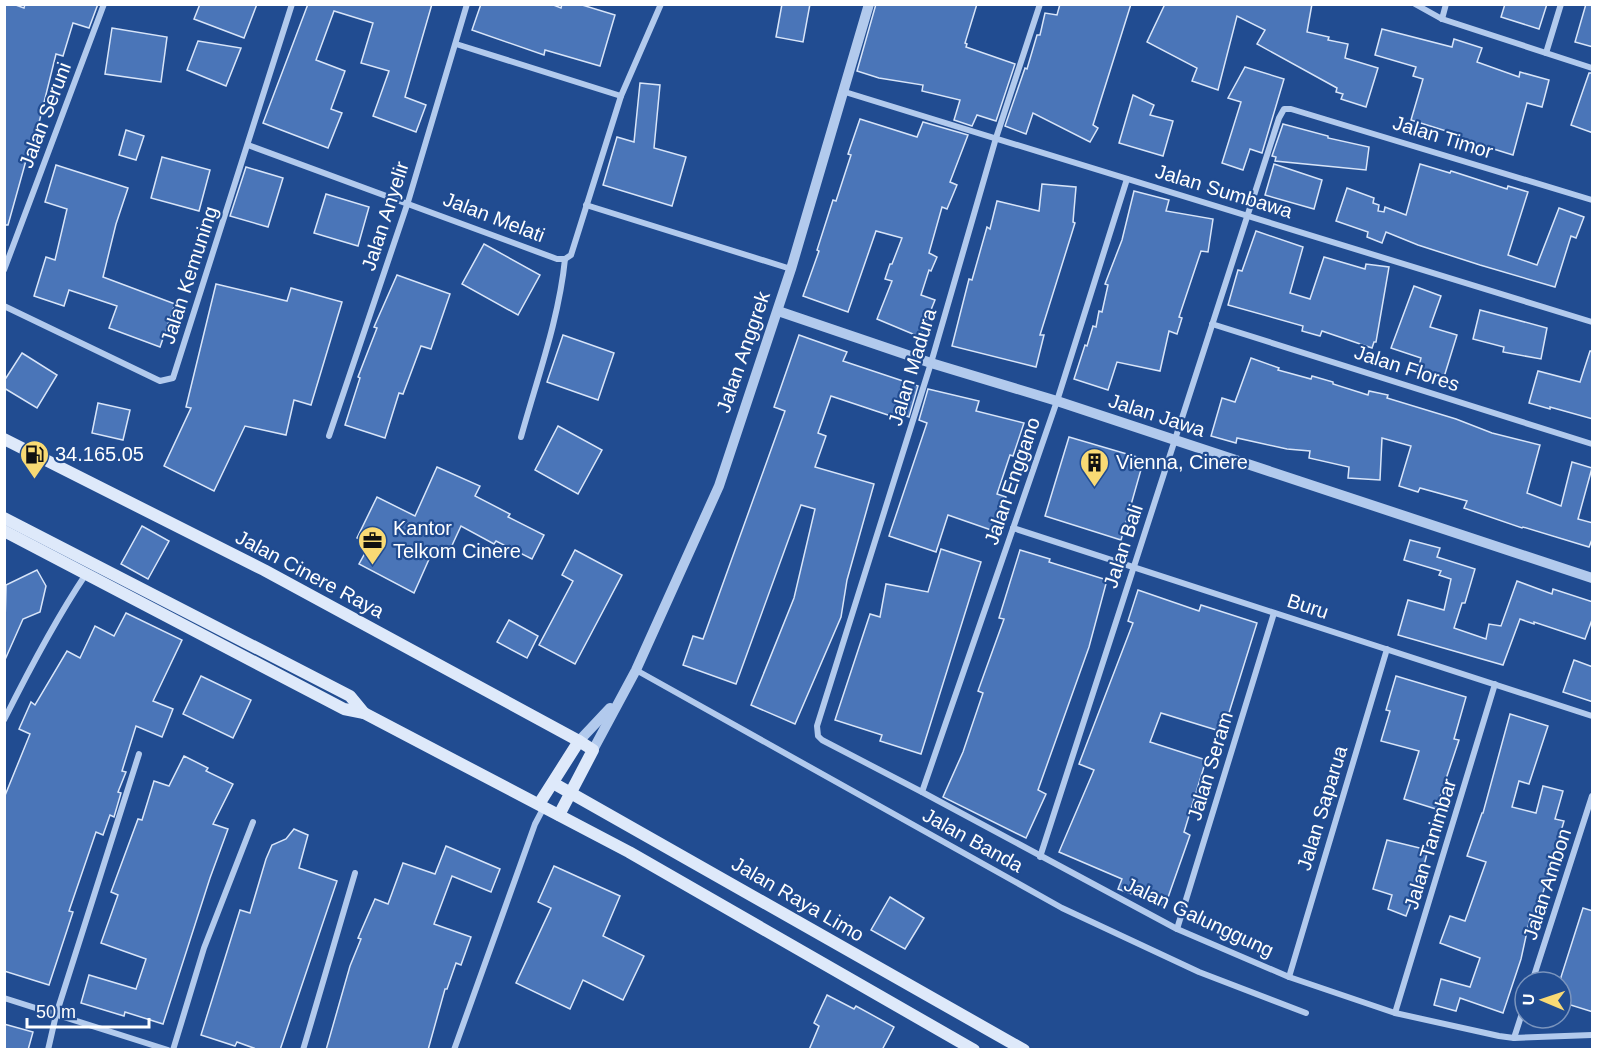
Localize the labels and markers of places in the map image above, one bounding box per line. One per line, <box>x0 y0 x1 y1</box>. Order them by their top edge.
fuel station icon: 34.165.05 <box>18 438 50 480</box>
place label: 34.165.05 <box>55 443 144 465</box>
building icon: Vienna, Cinere <box>1079 446 1111 488</box>
place label: Vienna, Cinere <box>1116 451 1248 473</box>
place label: Kantor Telkom Cinere <box>393 517 521 562</box>
office icon: Kantor Telkom Cinere <box>356 524 388 566</box>

